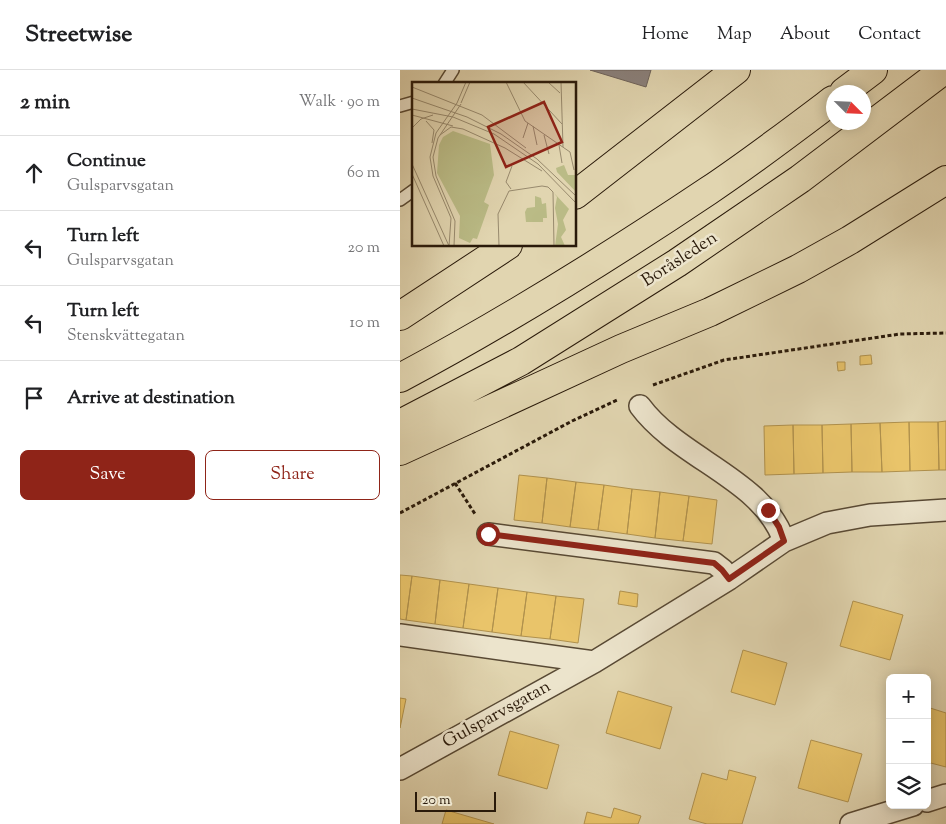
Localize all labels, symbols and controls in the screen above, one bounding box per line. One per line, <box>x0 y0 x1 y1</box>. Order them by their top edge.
text: Streetwise <box>25 18 132 52</box>
text: Home <box>642 22 689 48</box>
text: Map <box>717 22 752 48</box>
text: About <box>780 22 830 48</box>
text: Contact <box>858 22 921 48</box>
inset map <box>412 82 576 246</box>
north arrow <box>826 85 871 130</box>
text: 2 min <box>20 88 70 118</box>
text: Walk · 90 m <box>299 91 380 114</box>
text: Continue <box>67 148 146 175</box>
icon: ahead <box>20 159 48 187</box>
text: 60 m <box>347 162 380 185</box>
text: Gulsparvsgatan <box>67 175 174 198</box>
text: Turn left <box>67 223 139 250</box>
street label: Boråsleden <box>637 226 723 294</box>
icon: left <box>20 234 48 262</box>
text: 20 m <box>347 237 380 260</box>
text: Gulsparvsgatan <box>67 250 174 273</box>
text: Turn left <box>67 298 139 325</box>
icon: left <box>20 309 48 337</box>
text: 10 m <box>350 312 380 335</box>
text: Stenskvättegatan <box>67 325 185 348</box>
icon: arrive <box>20 384 48 412</box>
text: Arrive at destination <box>67 385 235 412</box>
button: Save <box>20 450 195 500</box>
button: Share <box>205 450 380 500</box>
route end <box>757 499 780 522</box>
route start <box>477 523 500 546</box>
street label: Gulsparvsgatan <box>438 674 556 756</box>
map controls <box>886 674 931 809</box>
button: + <box>886 674 931 719</box>
button: − <box>886 719 931 764</box>
button: layers <box>886 764 931 809</box>
scale bar <box>415 789 496 812</box>
text: 20 m <box>422 791 451 811</box>

